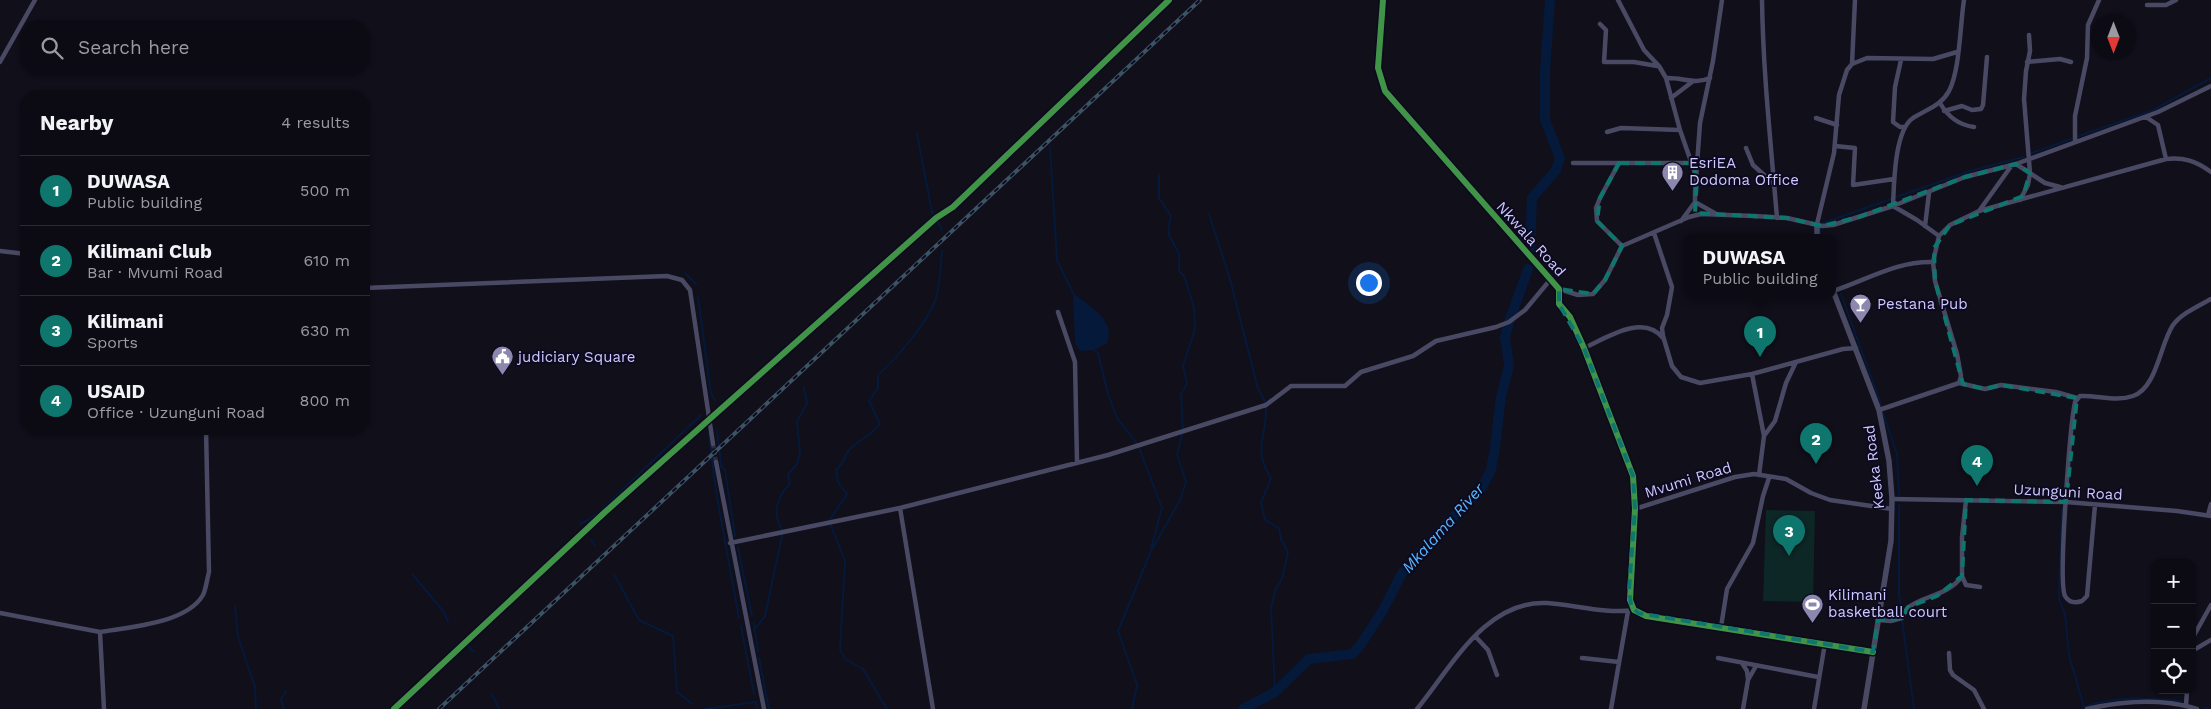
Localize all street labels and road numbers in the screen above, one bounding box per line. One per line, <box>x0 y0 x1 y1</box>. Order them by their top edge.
street label: Nkwala Road <box>1493 198 1569 280</box>
street label: Keeka Road <box>1860 424 1888 510</box>
street label: Mvumi Road <box>1642 458 1734 502</box>
street label: Uzunguni Road <box>2013 480 2123 504</box>

